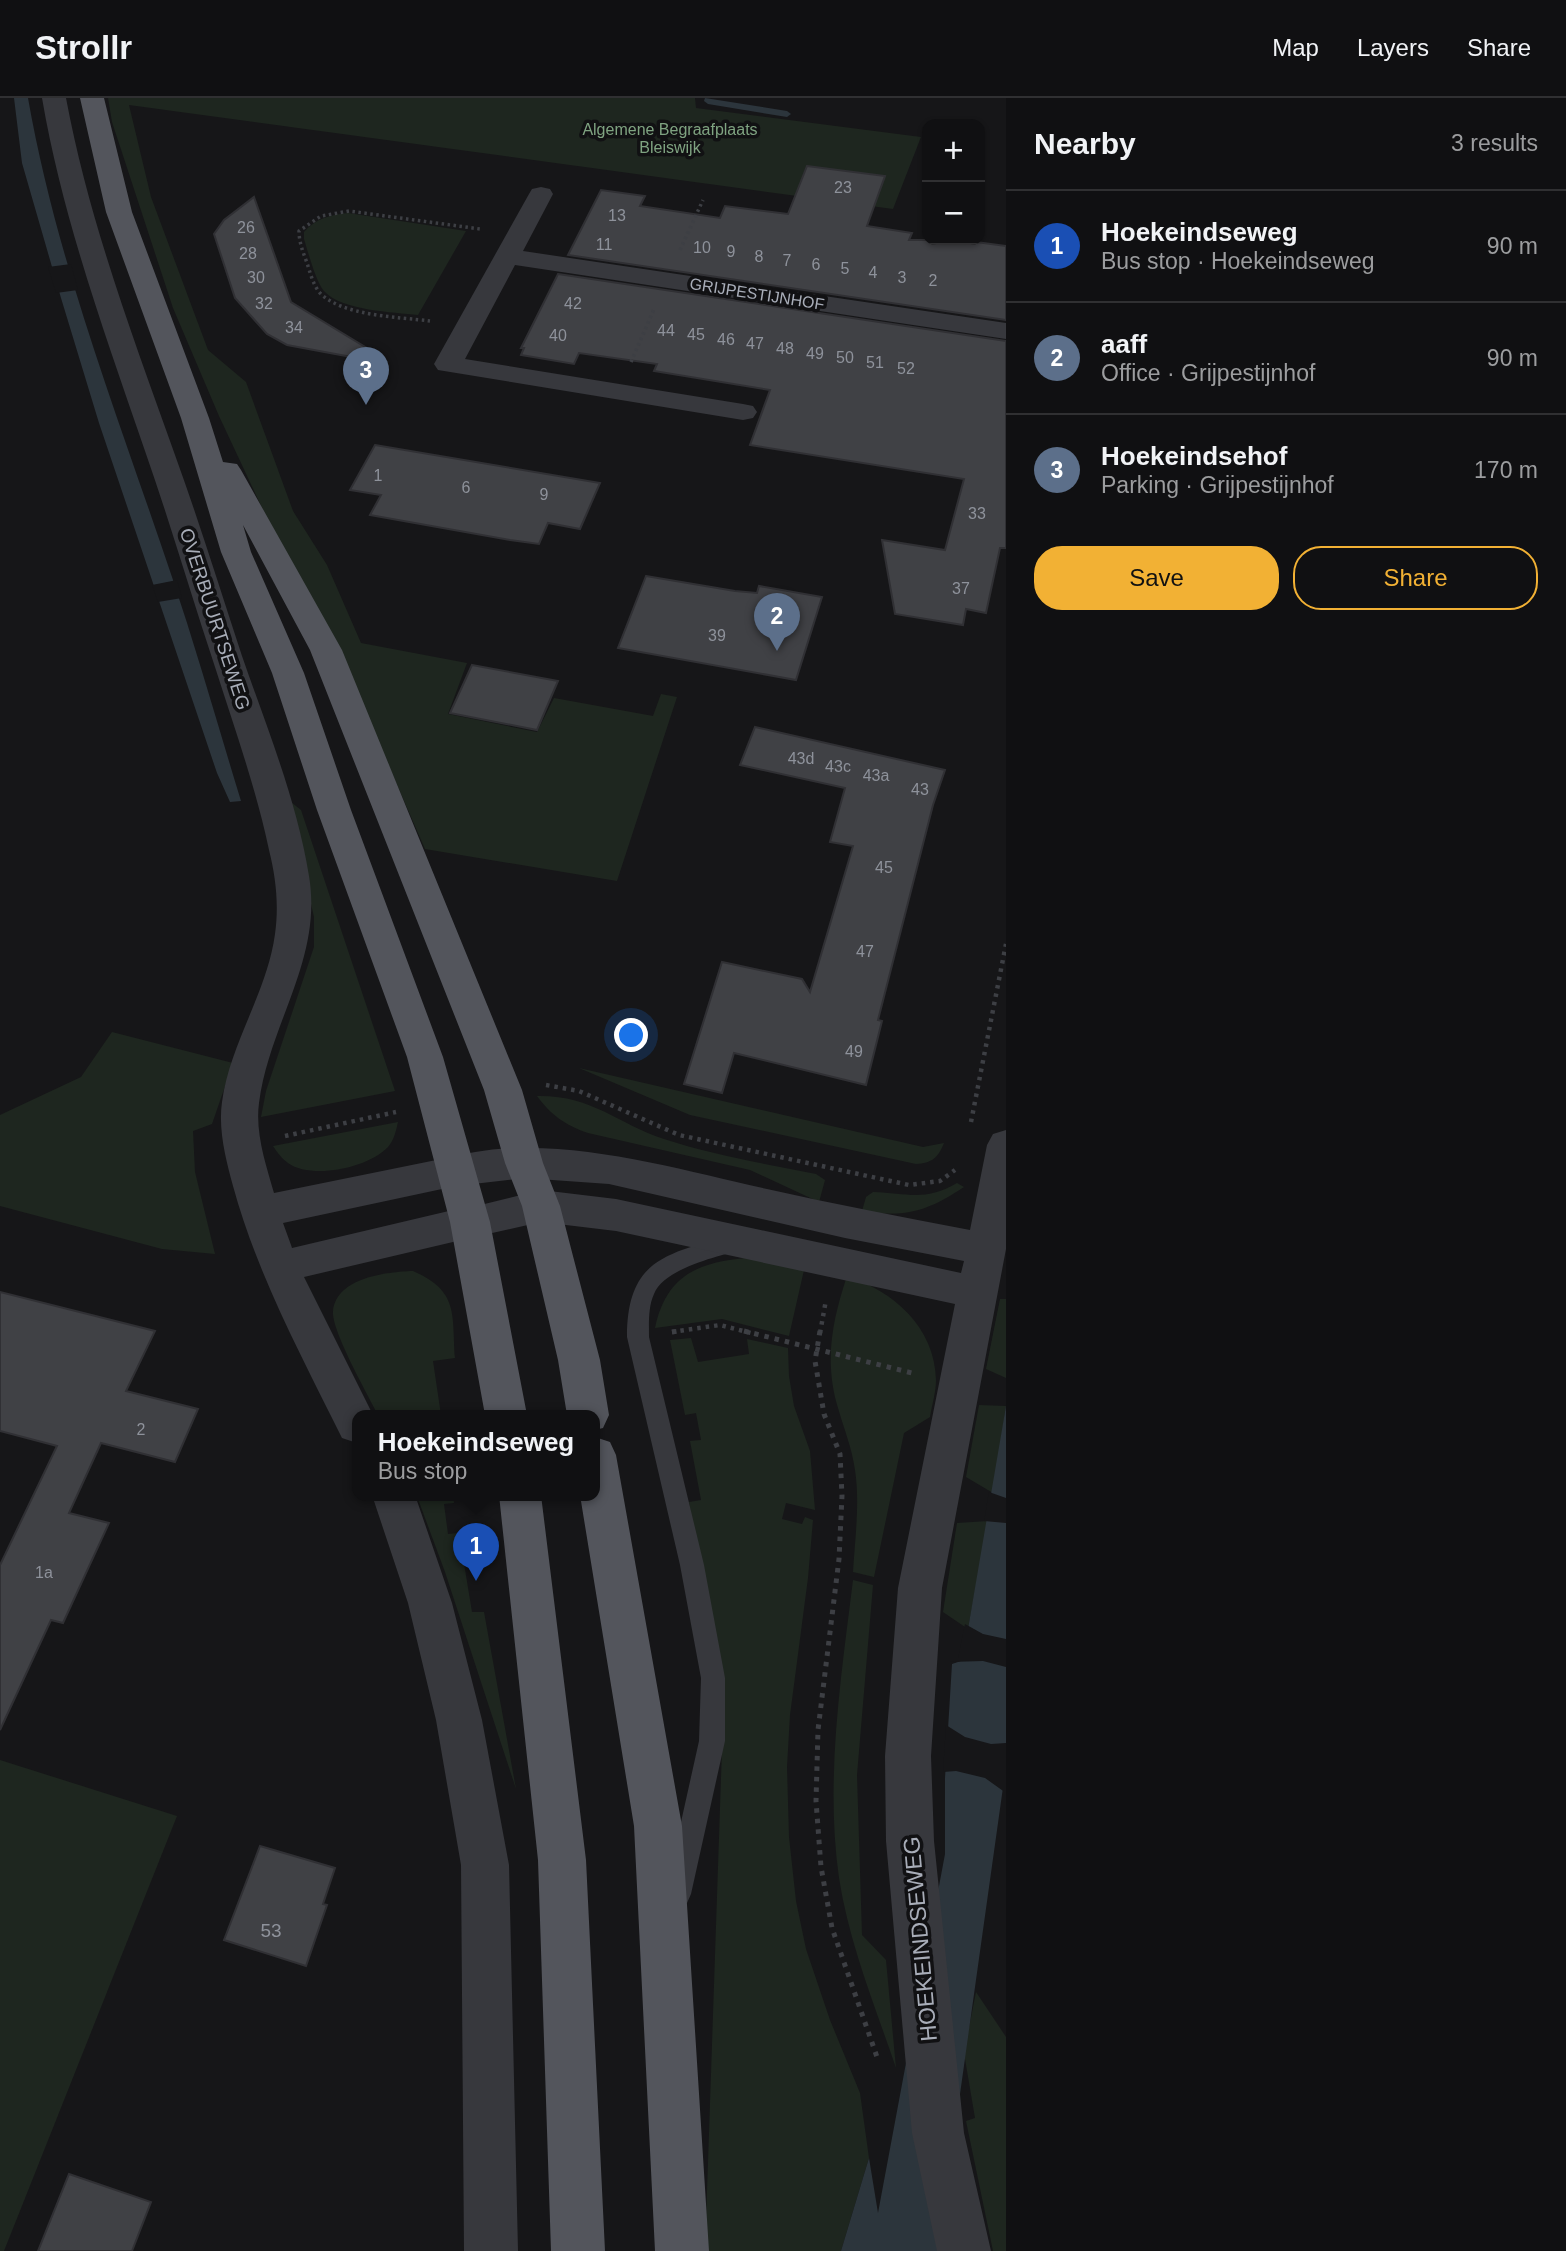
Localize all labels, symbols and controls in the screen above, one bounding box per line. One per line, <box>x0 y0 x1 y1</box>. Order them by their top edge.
text: Strollr <box>35 29 132 66</box>
text: Map <box>1272 34 1319 61</box>
text: Layers <box>1357 34 1429 61</box>
text: Share <box>1467 34 1531 61</box>
map controls <box>922 119 985 245</box>
button: + <box>922 119 985 182</box>
park label: Algemene Begraafplaats Bleiswijk <box>582 121 758 156</box>
text: Nearby <box>1034 127 1136 160</box>
text: 3 results <box>1451 130 1538 156</box>
house number: 23 <box>834 179 852 196</box>
button: − <box>922 182 985 245</box>
house number: 13 <box>608 207 626 224</box>
text: Hoekeindseweg <box>1101 217 1298 247</box>
house number: 26 <box>237 219 255 236</box>
text: 1 <box>1051 233 1063 259</box>
text: 90 m <box>1487 233 1538 259</box>
house number: 11 <box>596 236 612 253</box>
house number: 10 <box>693 239 711 256</box>
house number: 9 <box>727 243 736 260</box>
house number: 28 <box>239 245 257 262</box>
house number: 8 <box>755 248 764 265</box>
text: Bus stop · Hoekeindseweg <box>1101 248 1375 274</box>
house number: 7 <box>783 252 792 269</box>
house number: 6 <box>812 256 821 273</box>
house number: 5 <box>841 260 850 277</box>
house number: 4 <box>869 264 878 281</box>
house number: 30 <box>247 269 265 286</box>
house number: 3 <box>898 269 907 286</box>
house number: 2 <box>929 272 938 289</box>
street label: GRIJPESTIJNHOF <box>688 275 826 313</box>
house number: 32 <box>255 295 273 312</box>
house number: 42 <box>564 295 582 312</box>
house number: 34 <box>285 319 303 336</box>
house number: 44 <box>657 322 675 339</box>
house number: 45 <box>687 326 705 343</box>
house number: 40 <box>549 327 567 344</box>
text: aaff <box>1101 329 1147 359</box>
house number: 46 <box>717 331 735 348</box>
house number: 47 <box>746 335 764 352</box>
house number: 48 <box>776 340 794 357</box>
house number: 49 <box>806 345 824 362</box>
text: 2 <box>1051 345 1063 371</box>
text: 90 m <box>1487 345 1538 371</box>
pin: 3 <box>343 347 389 405</box>
house number: 50 <box>836 349 854 366</box>
house number: 51 <box>866 354 884 371</box>
house number: 52 <box>897 360 915 377</box>
text: Office · Grijpestijnhof <box>1101 360 1315 386</box>
text: Hoekeindsehof <box>1101 441 1287 471</box>
text: 3 <box>1051 457 1063 483</box>
text: 170 m <box>1474 457 1538 483</box>
house number: 1 <box>374 467 383 484</box>
text: Parking · Grijpestijnhof <box>1101 472 1334 498</box>
house number: 6 <box>462 479 471 496</box>
house number: 9 <box>540 486 549 503</box>
house number: 33 <box>968 505 986 522</box>
street label: OVERBUURTSEWEG <box>176 526 254 712</box>
button: Save <box>1034 546 1279 610</box>
button: Share <box>1293 546 1538 610</box>
house number: 37 <box>952 580 970 597</box>
pin: 2 <box>754 593 800 651</box>
house number: 39 <box>708 627 726 644</box>
house number: 43d <box>788 750 814 767</box>
house number: 43c <box>825 758 851 775</box>
house number: 43a <box>863 767 889 784</box>
house number: 43 <box>911 781 929 798</box>
house number: 45 <box>875 859 893 876</box>
house number: 47 <box>856 943 874 960</box>
your location <box>614 1018 648 1052</box>
house number: 49 <box>845 1043 863 1060</box>
popup <box>352 1410 600 1501</box>
house number: 2 <box>137 1421 146 1438</box>
text: Hoekeindseweg <box>378 1427 574 1457</box>
text: Bus stop <box>378 1458 467 1484</box>
pin: 1 <box>453 1523 499 1581</box>
house number: 1a <box>35 1564 53 1581</box>
street label: HOEKEINDSEWEG <box>898 1835 942 2043</box>
house number: 53 <box>260 1920 282 1941</box>

